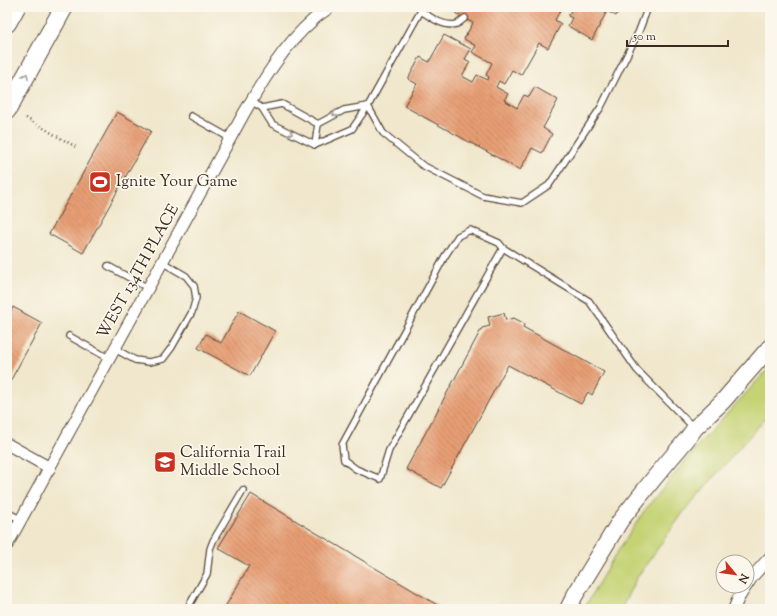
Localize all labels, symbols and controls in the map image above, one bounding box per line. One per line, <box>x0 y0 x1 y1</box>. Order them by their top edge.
scale bar <box>627 22 728 48</box>
text: 50 m <box>632 28 656 46</box>
one-way arrow <box>21 72 29 80</box>
one-way arrow <box>332 110 340 117</box>
one-way arrow <box>286 128 293 136</box>
sports icon: Ignite Your Game <box>87 169 113 195</box>
place label: Ignite Your Game <box>116 171 238 194</box>
street label: WEST 134TH PLACE <box>92 200 186 344</box>
place label: California Trail Middle School <box>180 442 287 483</box>
school or university icon: California Trail Middle School <box>152 449 178 475</box>
north arrow <box>715 554 755 594</box>
text: N <box>734 570 752 586</box>

